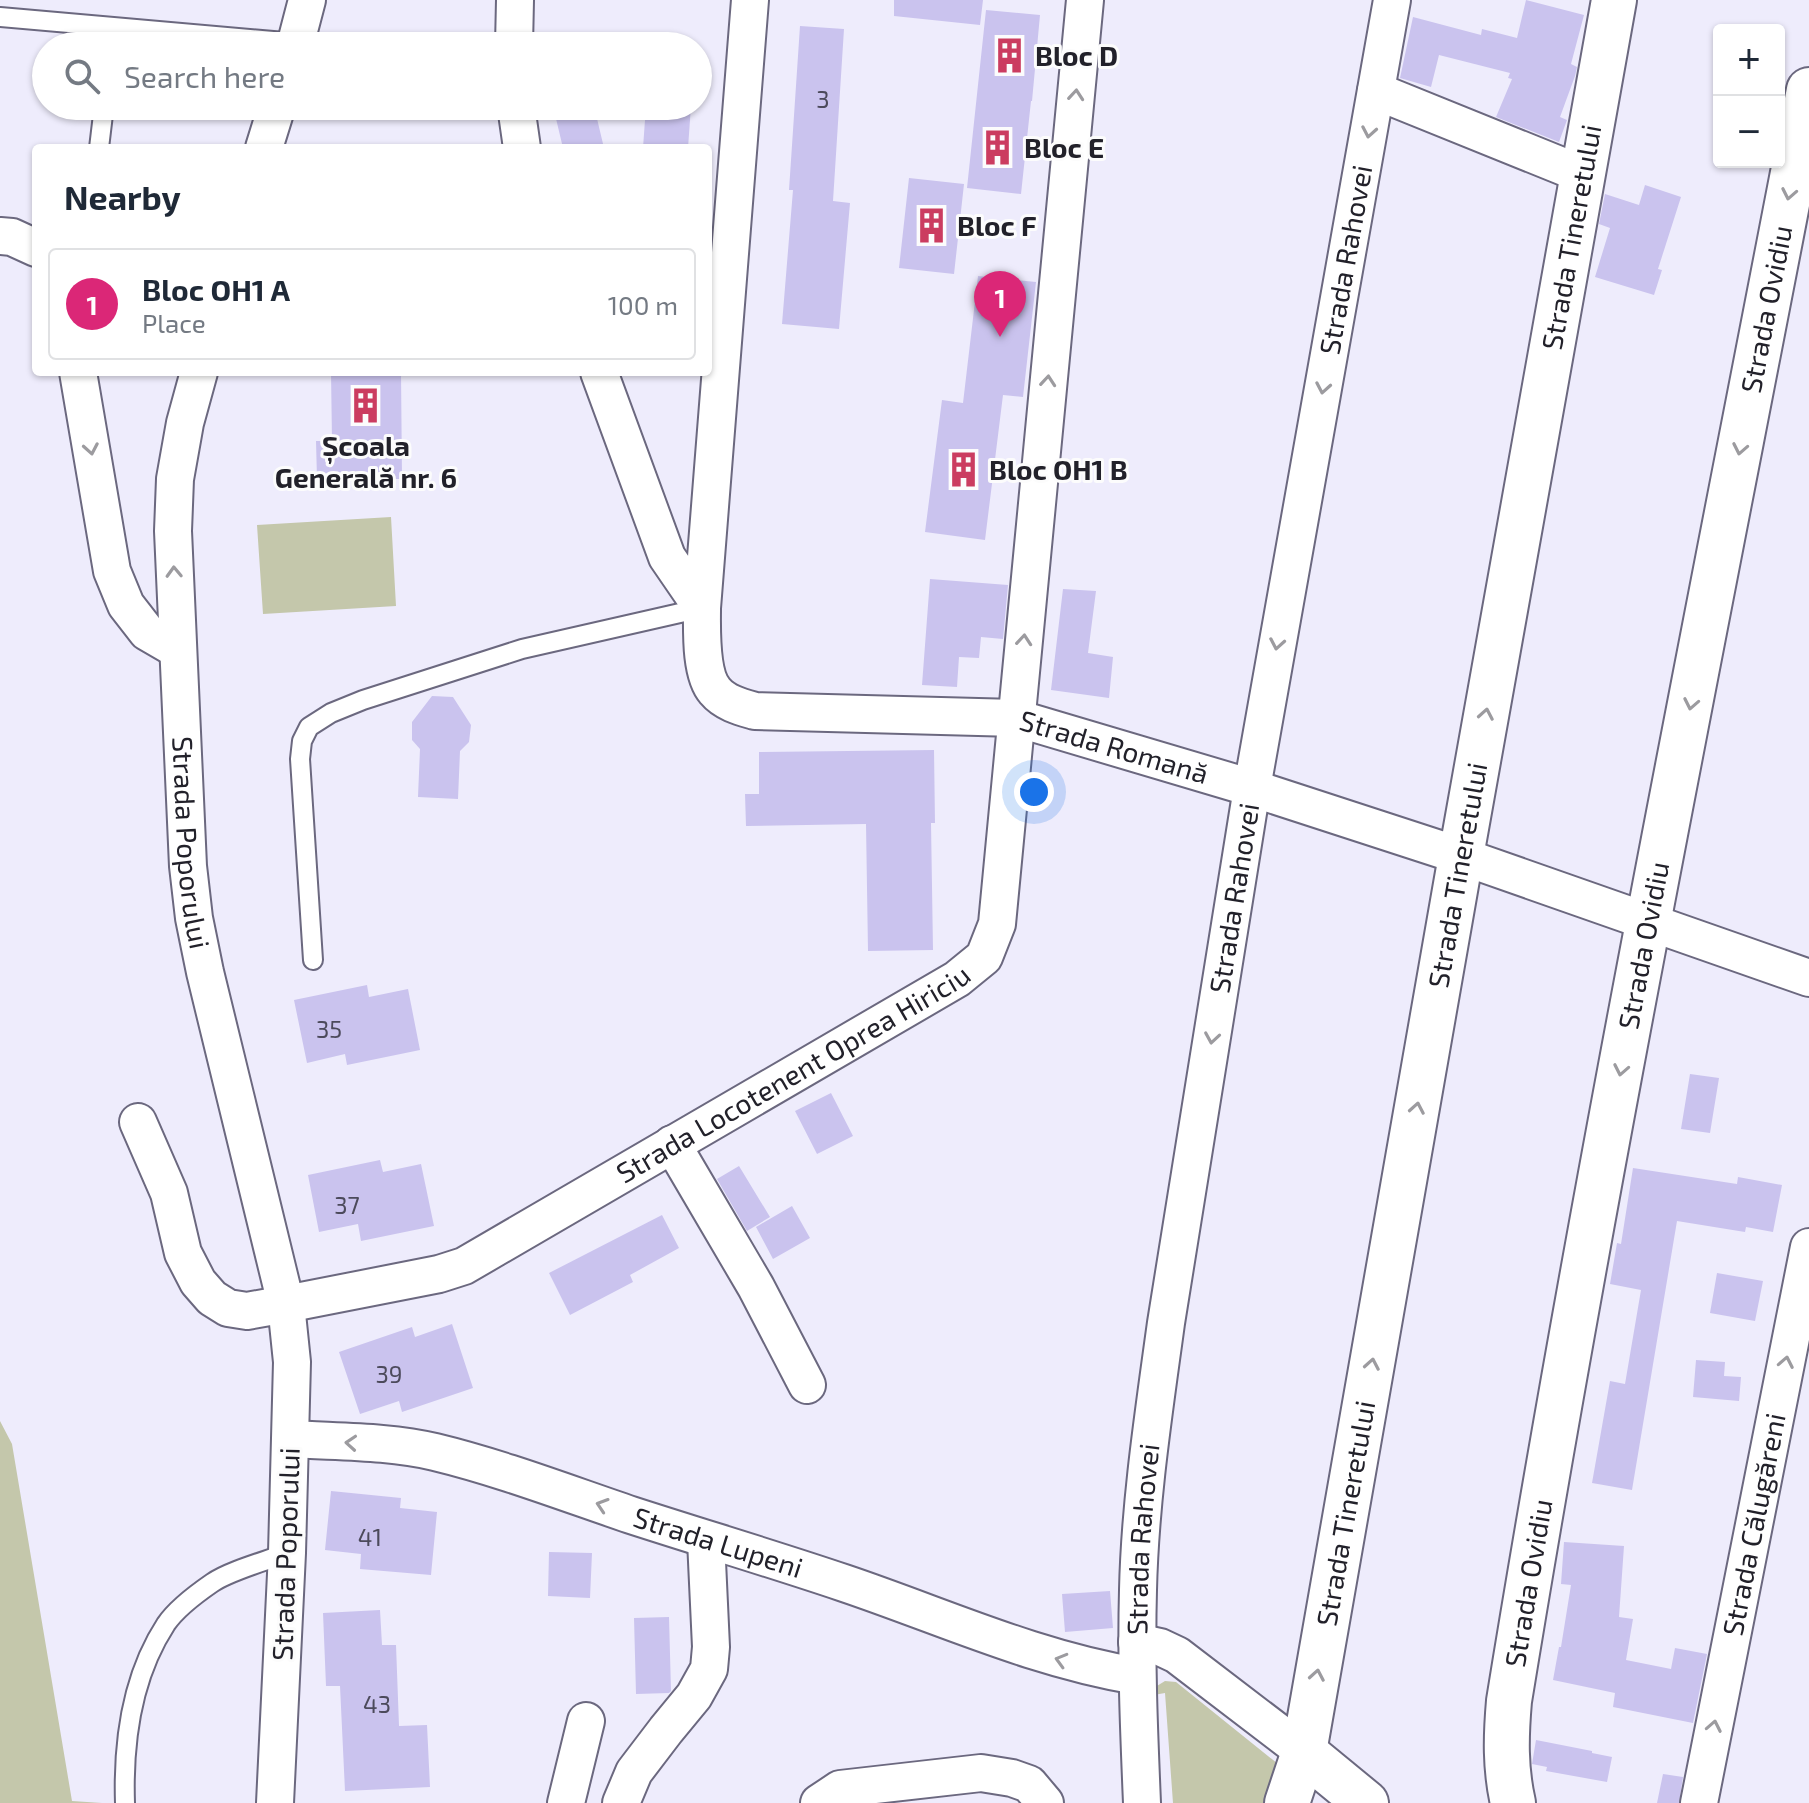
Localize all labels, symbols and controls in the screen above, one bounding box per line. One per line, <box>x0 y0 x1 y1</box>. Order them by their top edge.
map controls <box>1713 24 1785 168</box>
button: + <box>1713 24 1785 96</box>
search box <box>32 32 712 120</box>
building icon: Bloc D <box>990 37 1028 75</box>
place label: Bloc D <box>1035 38 1118 72</box>
icon: search <box>60 54 104 98</box>
text: Search here <box>124 58 285 94</box>
house number: 3 <box>816 84 830 113</box>
one-way arrow <box>1067 88 1084 101</box>
button: − <box>1713 96 1785 168</box>
street label: Strada Tineretului <box>1534 122 1607 352</box>
one-way arrow <box>1361 125 1378 139</box>
building icon: Bloc E <box>979 129 1017 167</box>
place label: Bloc E <box>1024 130 1104 164</box>
street label: Strada Rahovei <box>1311 162 1378 357</box>
text: Nearby <box>64 176 181 217</box>
one-way arrow <box>1781 186 1798 200</box>
building icon: Bloc F <box>912 207 950 245</box>
place label: Bloc F <box>957 208 1037 242</box>
street label: Strada Ovidiu <box>1733 222 1799 396</box>
text: Bloc OH1 A <box>142 271 290 307</box>
pin: 1 <box>974 271 1026 337</box>
text: 1 <box>86 289 98 320</box>
text: 100 m <box>608 289 678 320</box>
text: Place <box>142 307 206 338</box>
one-way arrow <box>1040 374 1057 387</box>
one-way arrow <box>1315 381 1332 395</box>
building icon: Școala Generală nr. 6 <box>347 387 385 425</box>
place label: Școala Generală nr. 6 <box>275 428 457 494</box>
one-way arrow <box>82 442 99 456</box>
one-way arrow <box>1732 442 1749 456</box>
building icon: Bloc OH1 B <box>944 451 982 489</box>
place label: Bloc OH1 B <box>989 452 1128 486</box>
one-way arrow <box>166 565 183 578</box>
one-way arrow <box>1015 633 1032 646</box>
one-way arrow <box>1270 637 1287 651</box>
one-way arrow <box>1683 697 1700 711</box>
street label: Strada Romană <box>1016 702 1213 790</box>
one-way arrow <box>1477 707 1494 721</box>
street label: Strada Poporului <box>166 735 218 952</box>
street label: Strada Tineretului <box>1420 760 1493 990</box>
your location <box>1014 772 1054 812</box>
street label: Strada Rahovei <box>1201 801 1265 995</box>
street label: Strada Ovidiu <box>1610 859 1675 1032</box>
street label: Strada Locotenent Oprea Hiriciu <box>610 957 977 1190</box>
house number: 35 <box>316 1014 342 1043</box>
one-way arrow <box>1204 1032 1221 1045</box>
one-way arrow <box>1613 1062 1630 1076</box>
one-way arrow <box>1407 1101 1424 1115</box>
house number: 37 <box>334 1190 360 1219</box>
one-way arrow <box>1777 1355 1794 1368</box>
one-way arrow <box>1362 1357 1379 1371</box>
house number: 39 <box>375 1359 403 1388</box>
street label: Strada Tineretului <box>1308 1398 1381 1629</box>
street label: Strada Călugăreni <box>1715 1410 1792 1638</box>
one-way arrow <box>344 1435 357 1452</box>
street label: Strada Rahovei <box>1119 1441 1166 1635</box>
street label: Strada Poporului <box>264 1447 306 1661</box>
street label: Strada Ovidiu <box>1497 1496 1559 1670</box>
one-way arrow <box>596 1499 610 1515</box>
street label: Strada Lupeni <box>630 1499 807 1584</box>
house number: 41 <box>358 1522 382 1551</box>
one-way arrow <box>1055 1652 1068 1669</box>
one-way arrow <box>1308 1668 1325 1682</box>
house number: 43 <box>363 1689 391 1718</box>
one-way arrow <box>1705 1720 1722 1734</box>

